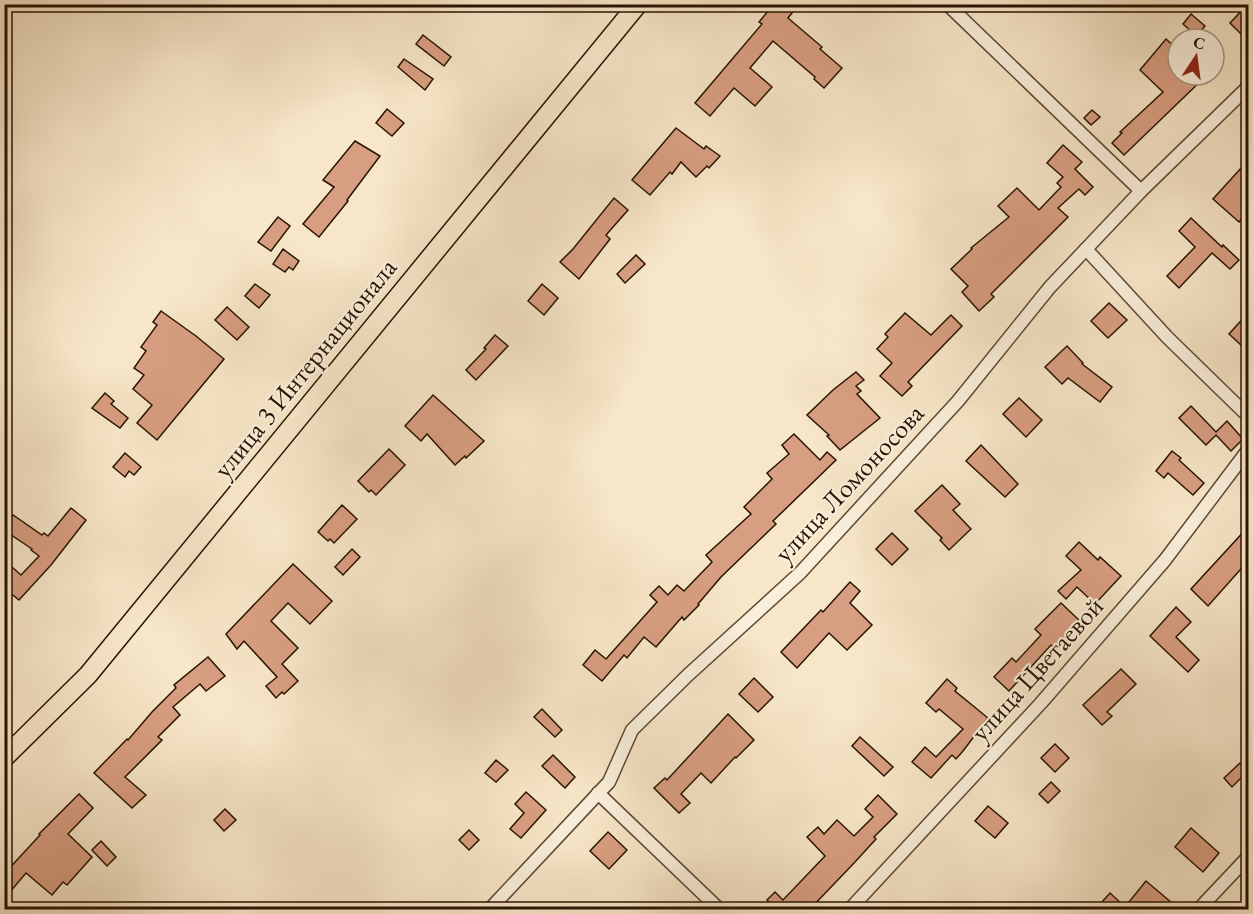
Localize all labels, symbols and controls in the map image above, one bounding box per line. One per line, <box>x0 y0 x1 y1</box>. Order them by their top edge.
north arrow <box>1166 27 1226 87</box>
text: С <box>1191 31 1207 54</box>
street label: улица 3 Интернационала <box>205 250 404 485</box>
street label: улица Ломоносова <box>766 396 931 569</box>
street label: улица Цветаевой <box>962 589 1111 748</box>

